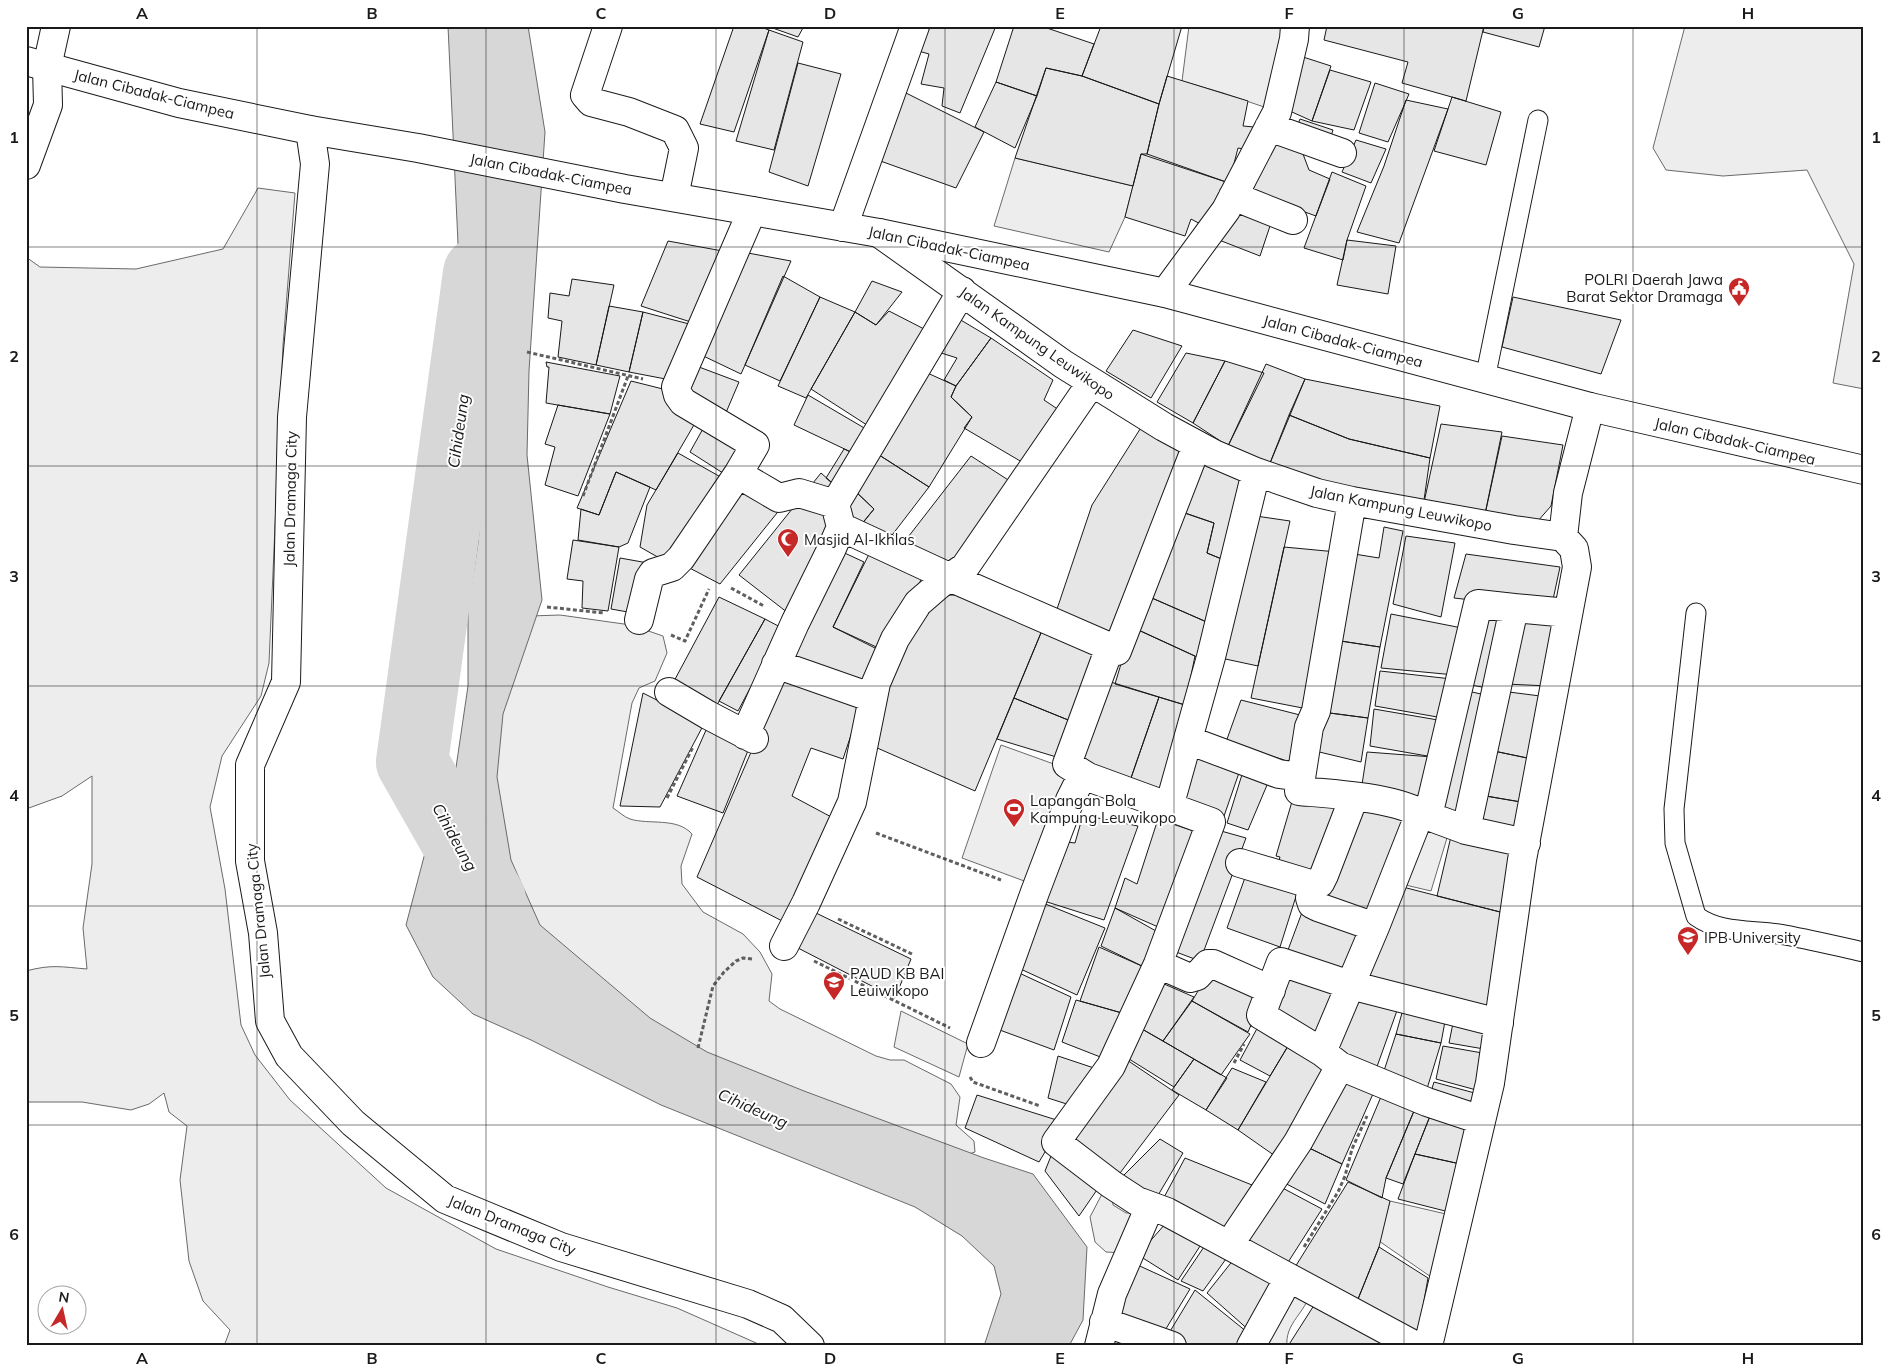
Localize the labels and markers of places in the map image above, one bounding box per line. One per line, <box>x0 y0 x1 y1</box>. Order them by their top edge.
place label: POLRI Daerah Jawa Barat Sektor Dramaga <box>1566 270 1723 306</box>
public building icon: POLRI Daerah Jawa Barat Sektor Dramaga <box>1727 276 1751 307</box>
mosque icon: Masjid Al-Ikhlas <box>776 527 800 558</box>
place label: Masjid Al-Ikhlas <box>804 530 915 549</box>
place label: Lapangan Bola Kampung Leuwikopo <box>1030 791 1176 827</box>
sports icon: Lapangan Bola Kampung Leuwikopo <box>1002 797 1026 828</box>
school or university icon: IPB University <box>1676 925 1700 956</box>
place label: IPB University <box>1704 928 1801 947</box>
place label: PAUD KB BAI Leuiwikopo <box>850 964 944 1000</box>
school or university icon: PAUD KB BAI Leuiwikopo <box>822 970 846 1001</box>

